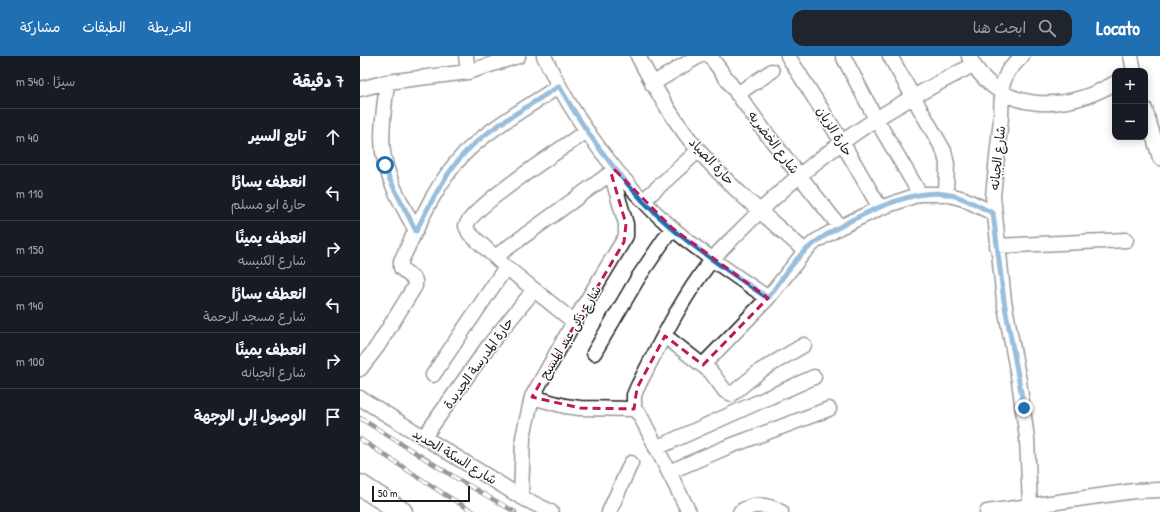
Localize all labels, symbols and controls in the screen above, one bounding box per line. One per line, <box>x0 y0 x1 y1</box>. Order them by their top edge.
search box <box>792 10 1072 46</box>
text: Locato <box>1096 15 1140 41</box>
text: مشاركة <box>20 17 60 36</box>
text: الطبقات <box>82 17 126 36</box>
text: الخريطة <box>148 17 191 36</box>
text: ابحث هنا <box>973 17 1026 38</box>
icon: search <box>1036 17 1058 39</box>
map controls <box>1112 68 1148 140</box>
button: + <box>1112 68 1148 104</box>
text: 7 دقيقة <box>292 69 344 92</box>
text: سيرًا · 540 m <box>16 72 75 90</box>
street label: حارة الزيان <box>813 103 857 159</box>
button: − <box>1112 104 1148 140</box>
street label: شارع الخضريه <box>744 107 804 178</box>
text: تابع السير <box>249 125 306 146</box>
street label: شارع الجبانه <box>985 125 1010 191</box>
icon: ahead <box>322 126 344 148</box>
text: 40 m <box>16 128 39 146</box>
street label: حارة الصياد <box>685 133 739 189</box>
route start <box>376 156 394 174</box>
text: انعطف يسارًا <box>232 171 306 192</box>
icon: left <box>322 182 344 204</box>
text: 110 m <box>16 184 43 202</box>
text: حارة ابو مسلم <box>231 195 306 213</box>
text: انعطف يمينًا <box>236 227 306 248</box>
icon: right <box>322 238 344 260</box>
text: 150 m <box>16 240 44 258</box>
text: شارع الكنيسه <box>238 251 306 269</box>
street label: شارع ذكى عبد المسيح <box>535 282 606 383</box>
text: انعطف يسارًا <box>232 283 306 304</box>
icon: left <box>322 294 344 316</box>
text: 140 m <box>16 296 43 314</box>
text: شارع مسجد الرحمة <box>203 307 306 325</box>
street label: حارة المدرسة الجديدة <box>439 314 517 412</box>
text: انعطف يمينًا <box>236 339 306 360</box>
icon: right <box>322 350 344 372</box>
text: 100 m <box>16 352 44 370</box>
text: شارع الجبانه <box>241 363 306 381</box>
route end <box>1015 399 1033 417</box>
text: الوصول إلى الوجهة <box>194 405 306 426</box>
icon: arrive <box>322 406 344 428</box>
street label: شارع السكة الحديد <box>409 424 501 489</box>
scale bar <box>372 484 470 503</box>
text: 50 m <box>378 486 398 500</box>

